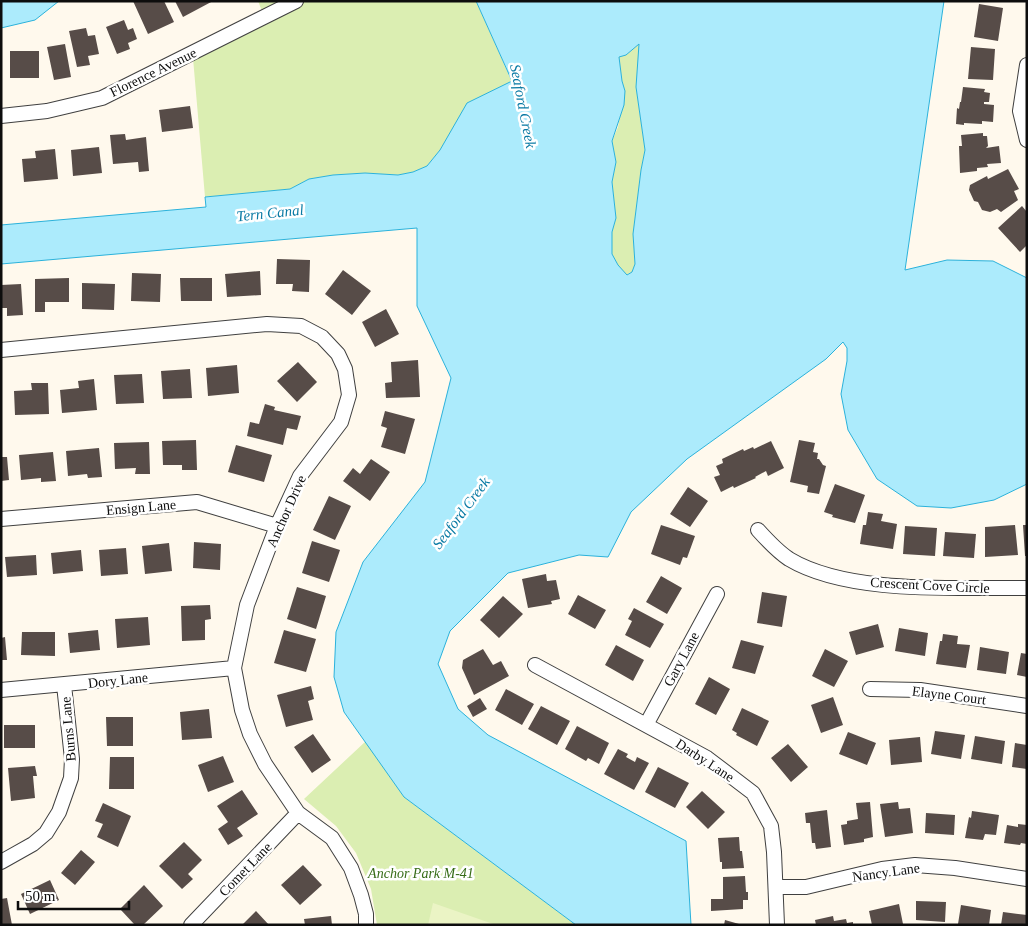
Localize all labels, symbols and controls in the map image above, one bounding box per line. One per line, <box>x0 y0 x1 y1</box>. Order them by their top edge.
street label: Florence Avenue <box>108 45 199 100</box>
water label: Seaford Creek <box>507 63 539 150</box>
water label: Tern Canal <box>236 202 304 224</box>
street label: Anchor Drive <box>264 473 309 550</box>
water label: Seaford Creek <box>429 474 493 552</box>
street label: Ensign Lane <box>105 497 177 518</box>
street label: Crescent Cove Circle <box>870 575 990 596</box>
street label: Gary Lane <box>661 629 702 689</box>
street label: Dory Lane <box>87 670 149 691</box>
street label: Elayne Court <box>911 684 987 707</box>
street label: Burns Lane <box>58 696 79 762</box>
street label: Darby Lane <box>673 736 737 785</box>
street label: Comet Lane <box>216 839 275 899</box>
street label: Nancy Lane <box>851 860 921 885</box>
park label: Anchor Park M-41 <box>367 866 474 881</box>
scale bar <box>18 878 129 910</box>
text: 50 m <box>25 888 56 904</box>

